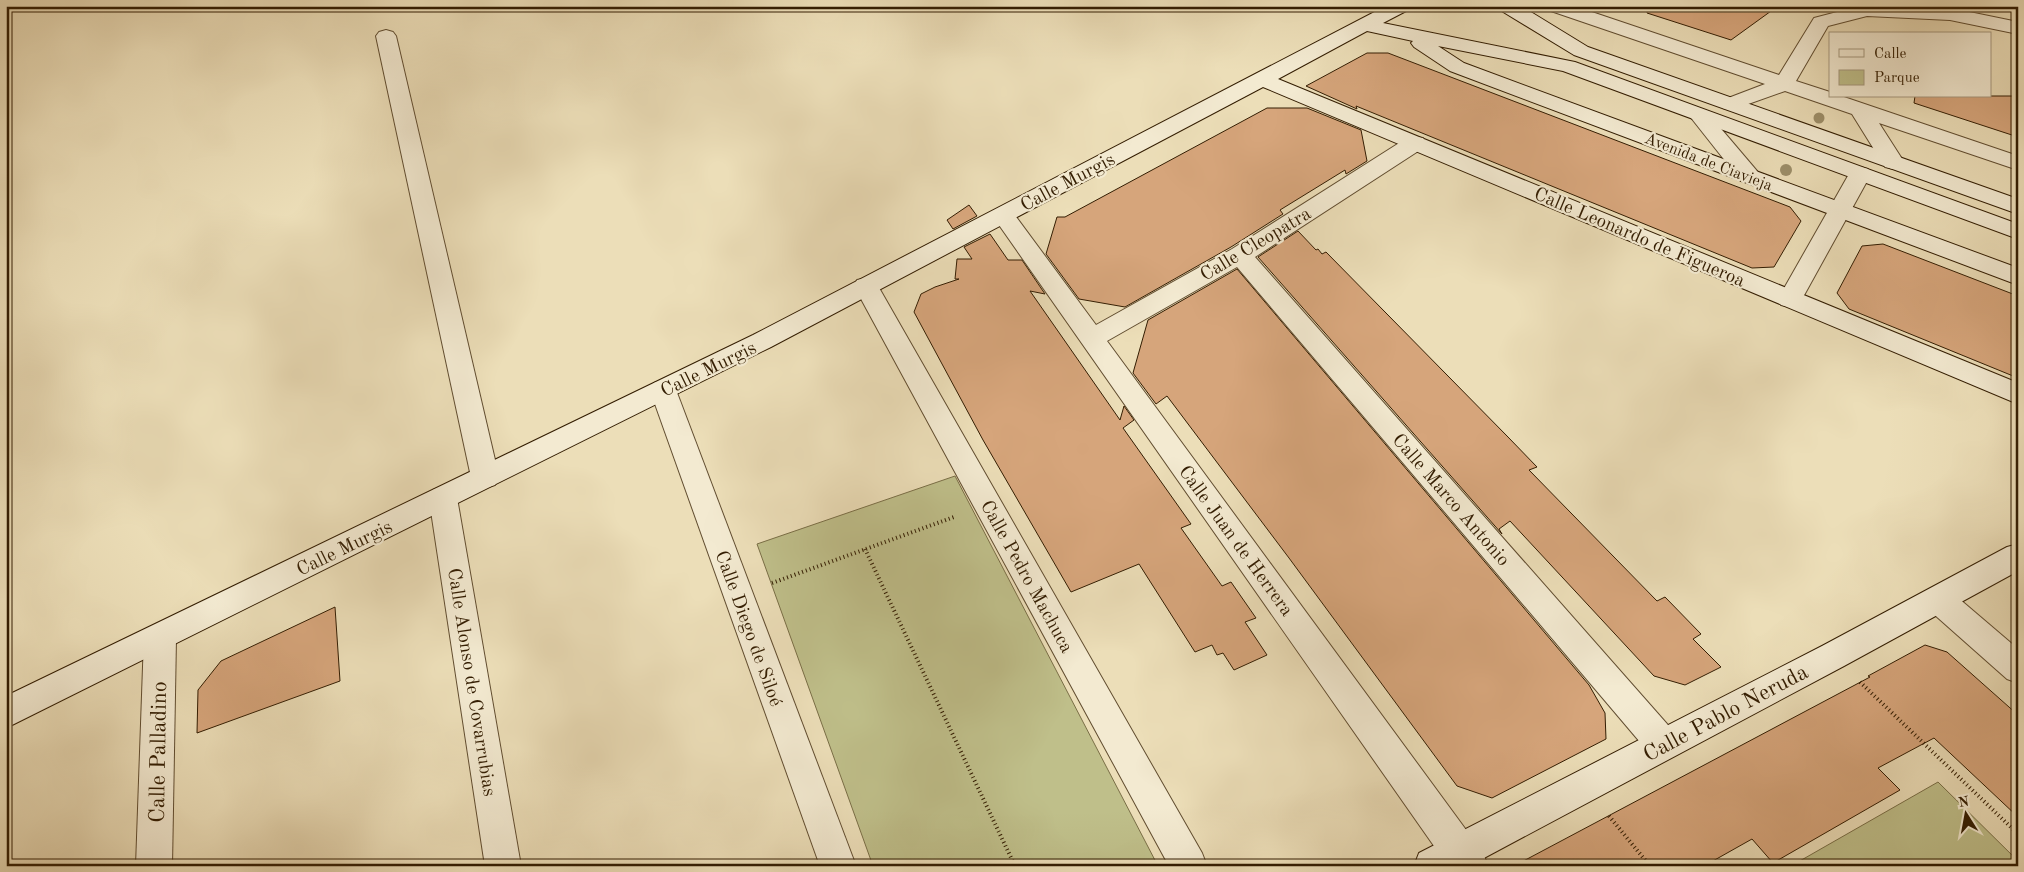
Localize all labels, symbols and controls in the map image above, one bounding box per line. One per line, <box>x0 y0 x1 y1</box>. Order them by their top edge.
legend <box>1829 32 1992 98</box>
text: Calle <box>1874 47 1907 62</box>
text: Parque <box>1874 71 1920 86</box>
street label: Avenida de Ciavieja <box>1642 131 1775 195</box>
street label: Calle Murgis <box>1018 150 1119 216</box>
street label: Calle Leonardo de Figueroa <box>1531 185 1748 292</box>
street label: Calle Cleopatra <box>1198 204 1315 286</box>
street label: Calle Murgis <box>658 339 760 402</box>
street label: Calle Marco Antonio <box>1388 431 1512 570</box>
street label: Calle Juan de Herrera <box>1174 463 1296 621</box>
street label: Calle Pedro Machuca <box>976 498 1076 657</box>
street label: Calle Murgis <box>294 518 396 581</box>
street label: Calle Diego de Siloé <box>711 548 785 709</box>
street label: Calle Alonso de Covarrubias <box>443 567 498 798</box>
street label: Calle Pablo Neruda <box>1640 661 1812 766</box>
street label: Calle Palladino <box>147 681 171 823</box>
north arrow <box>1942 790 1992 840</box>
text: N <box>1957 794 1971 810</box>

